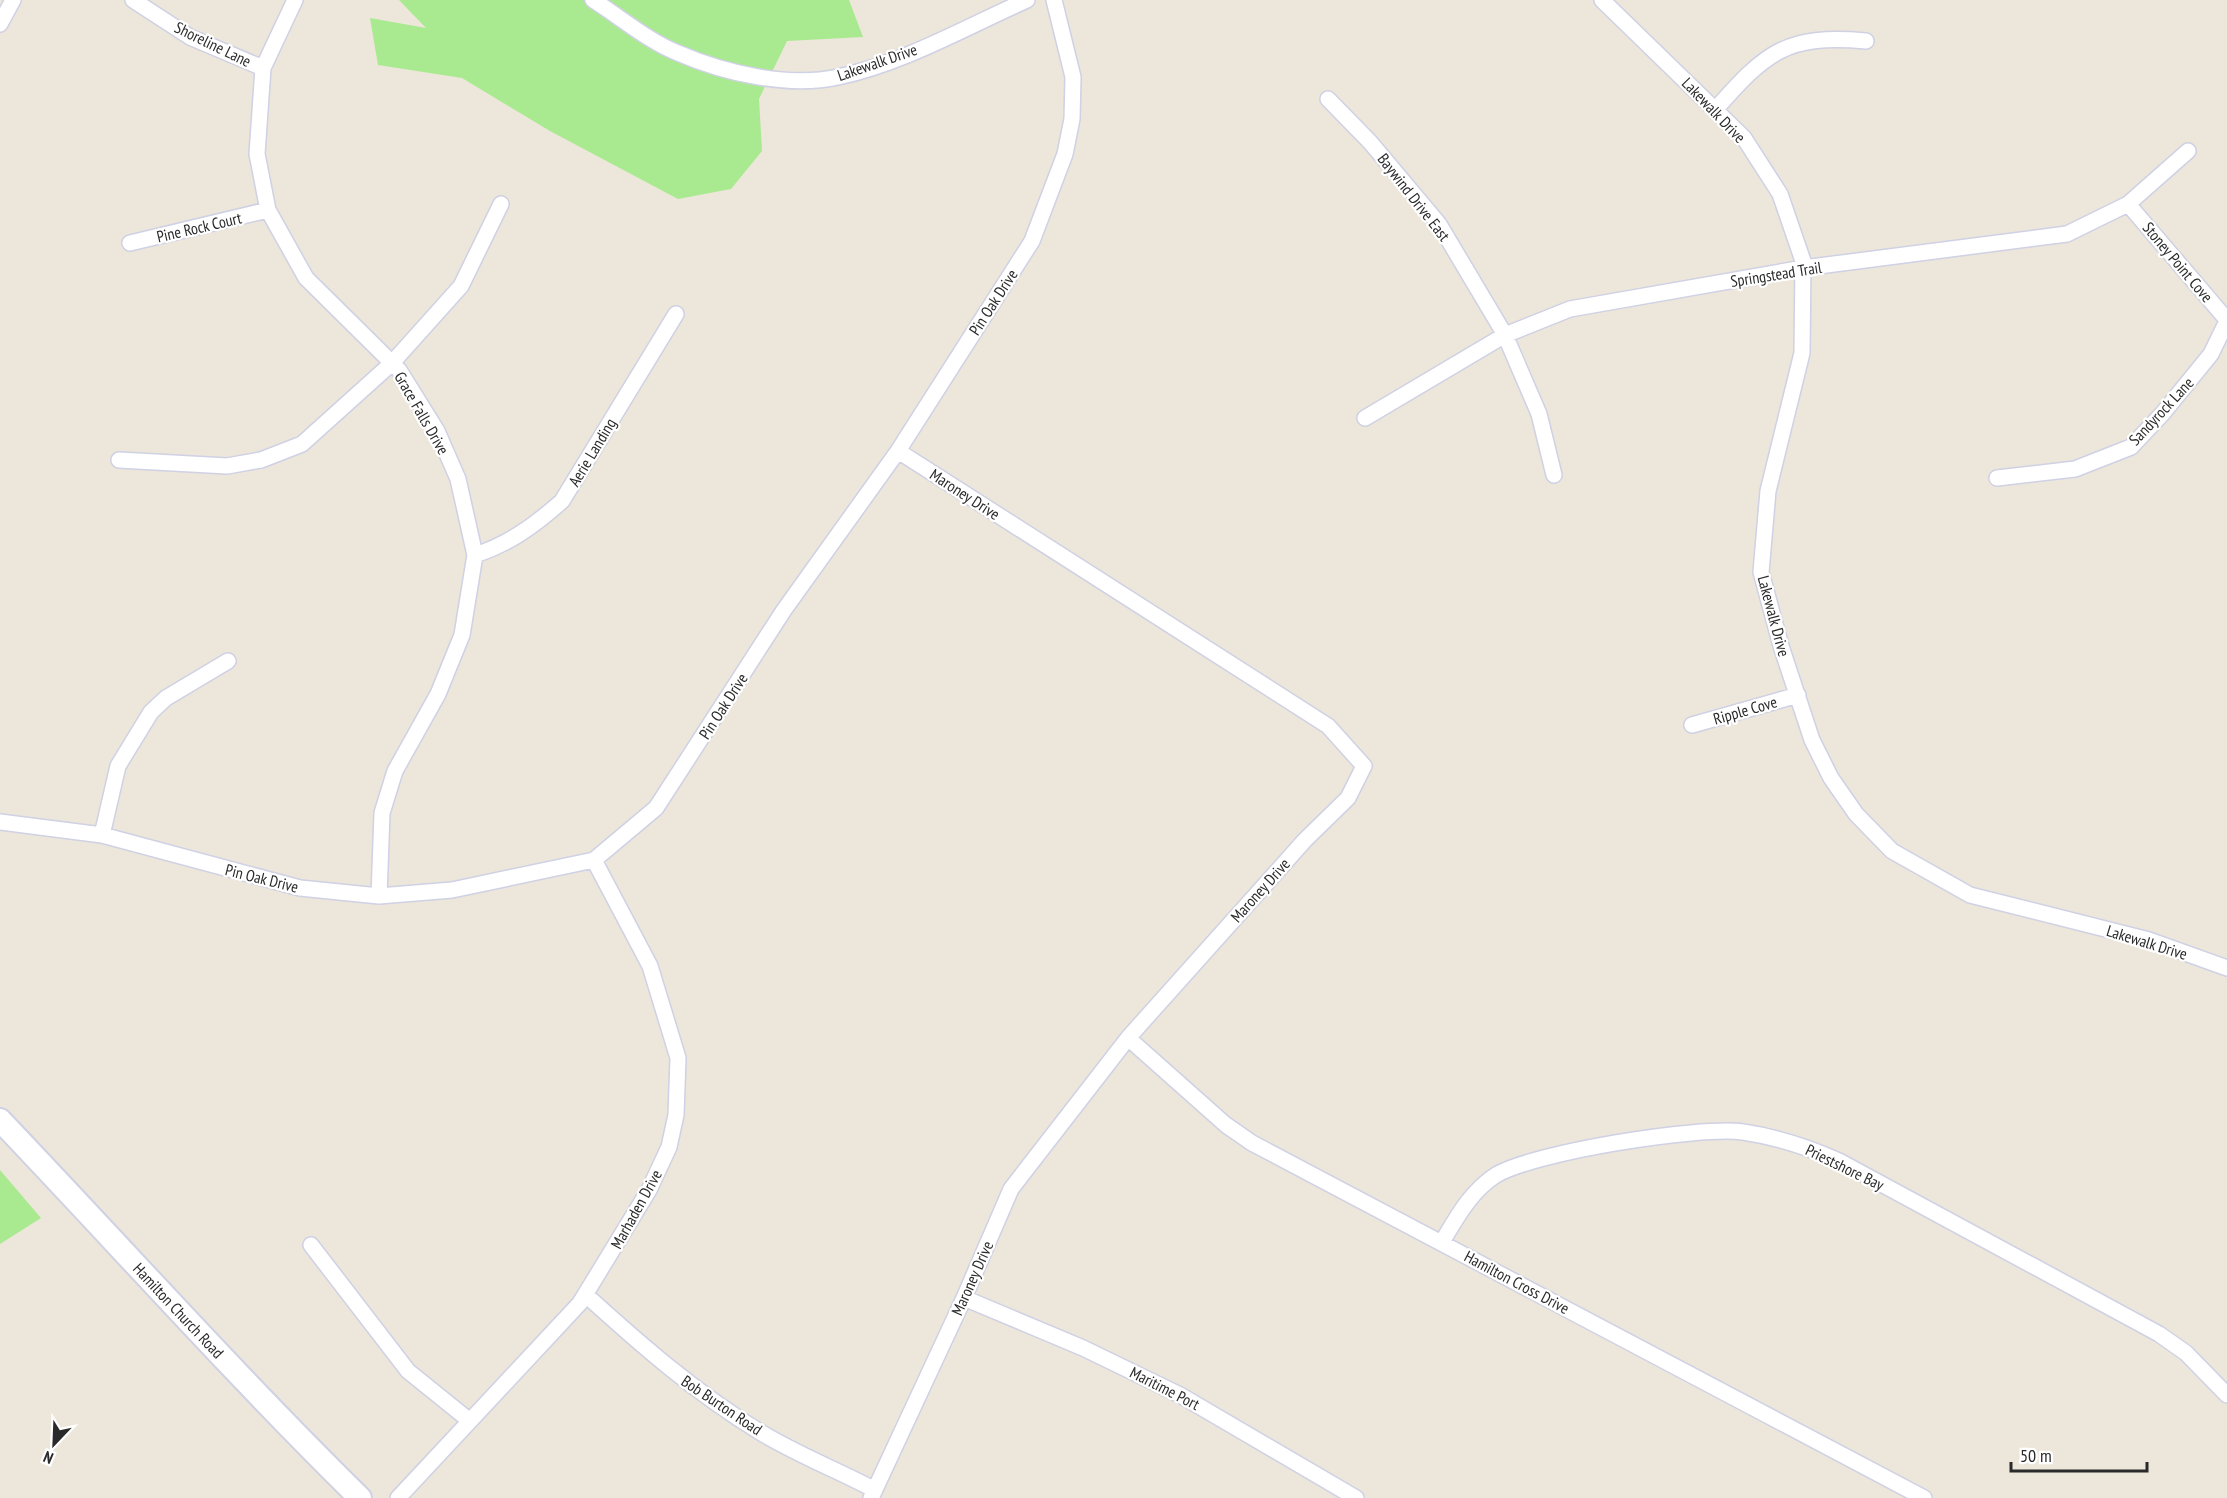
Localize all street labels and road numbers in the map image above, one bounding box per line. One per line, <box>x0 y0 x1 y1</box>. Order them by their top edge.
street label: Shoreline Lane <box>172 17 254 71</box>
street label: Lakewalk Drive <box>834 39 920 85</box>
street label: Lakewalk Drive <box>1678 73 1750 147</box>
street label: Baywind Drive East <box>1374 149 1455 245</box>
street label: Pine Rock Court <box>155 207 244 246</box>
street label: Stoney Point Cove <box>2139 218 2217 306</box>
street label: Springstead Trail <box>1729 257 1823 291</box>
street label: Pin Oak Drive <box>964 265 1022 339</box>
street label: Grace Falls Drive <box>390 368 454 458</box>
street label: Sandyrock Lane <box>2124 373 2198 449</box>
street label: Aerie Landing <box>564 414 620 490</box>
street label: Maroney Drive <box>926 464 1004 524</box>
street label: Lakewalk Drive <box>1754 573 1794 659</box>
street label: Pin Oak Drive <box>694 669 752 743</box>
street label: Ripple Cove <box>1711 691 1779 729</box>
street label: Maroney Drive <box>1226 854 1294 926</box>
street label: Pin Oak Drive <box>223 859 301 897</box>
street label: Lakewalk Drive <box>2104 920 2190 964</box>
street label: Priestshore Bay <box>1803 1139 1887 1195</box>
street label: Marhaden Drive <box>606 1166 666 1252</box>
street label: Maroney Drive <box>947 1238 997 1318</box>
street label: Hamilton Cross Drive <box>1461 1246 1573 1318</box>
street label: Hamilton Church Road <box>129 1259 228 1362</box>
street label: Maritime Port <box>1127 1362 1204 1414</box>
street label: Bob Burton Road <box>678 1371 766 1439</box>

